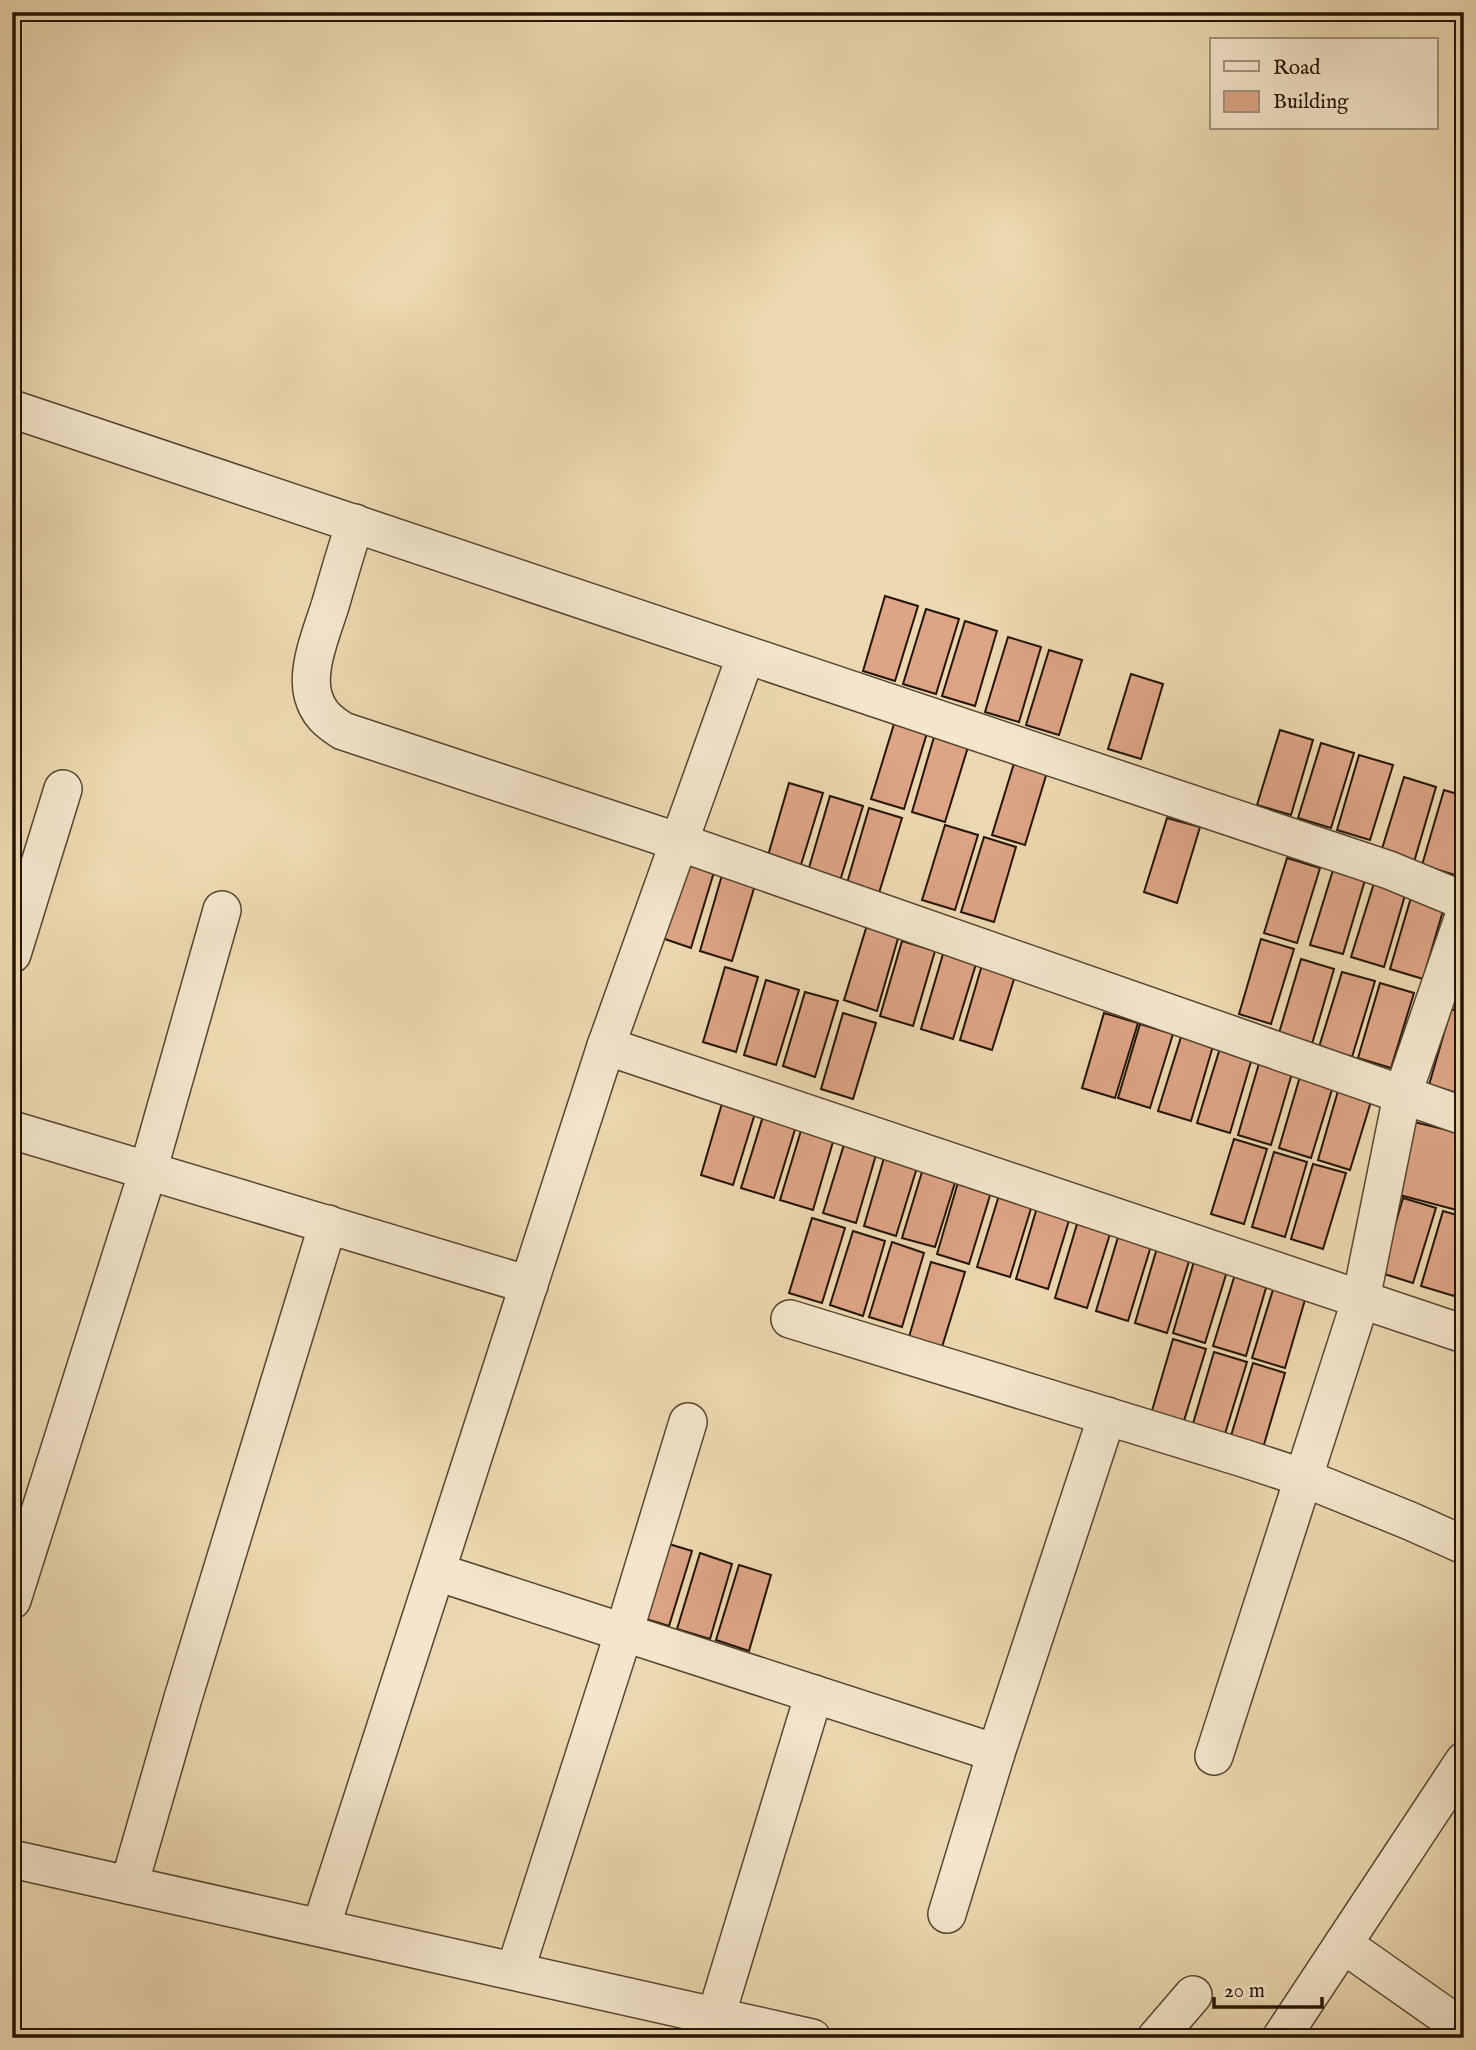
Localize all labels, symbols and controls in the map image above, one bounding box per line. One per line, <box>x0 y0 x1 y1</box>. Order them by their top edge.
legend <box>1210 38 1438 130</box>
text: Road <box>1273 55 1321 82</box>
text: Building <box>1273 89 1349 116</box>
scale bar <box>1214 1966 1322 2010</box>
text: 20 m <box>1224 1978 1265 2005</box>

